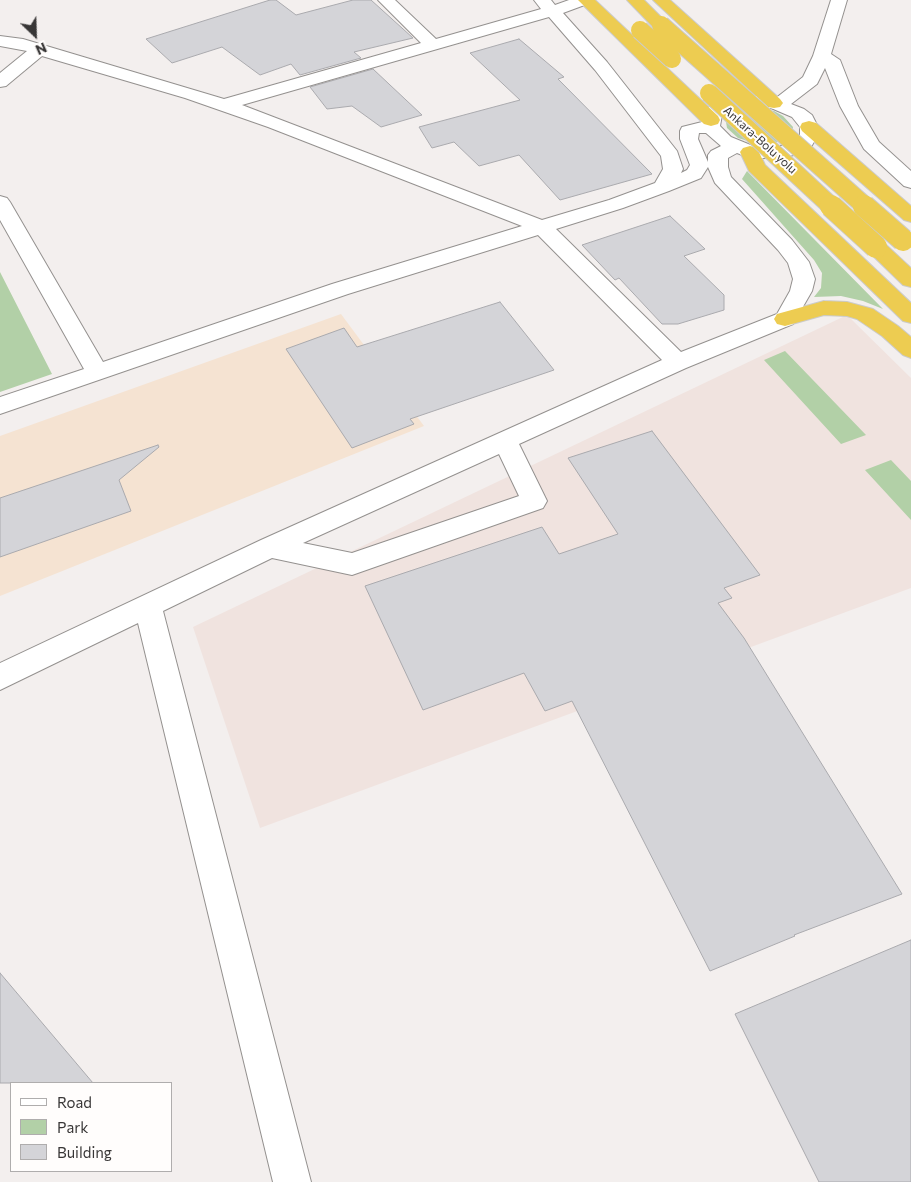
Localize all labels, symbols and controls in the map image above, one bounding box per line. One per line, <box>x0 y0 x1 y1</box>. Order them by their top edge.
north arrow <box>10 10 60 60</box>
text: N <box>33 39 50 59</box>
street label: Ankara-Bolu yolu <box>720 103 800 177</box>
legend <box>10 1082 172 1172</box>
text: Road <box>57 1093 92 1111</box>
text: Park <box>57 1118 88 1136</box>
text: Building <box>57 1143 112 1161</box>

